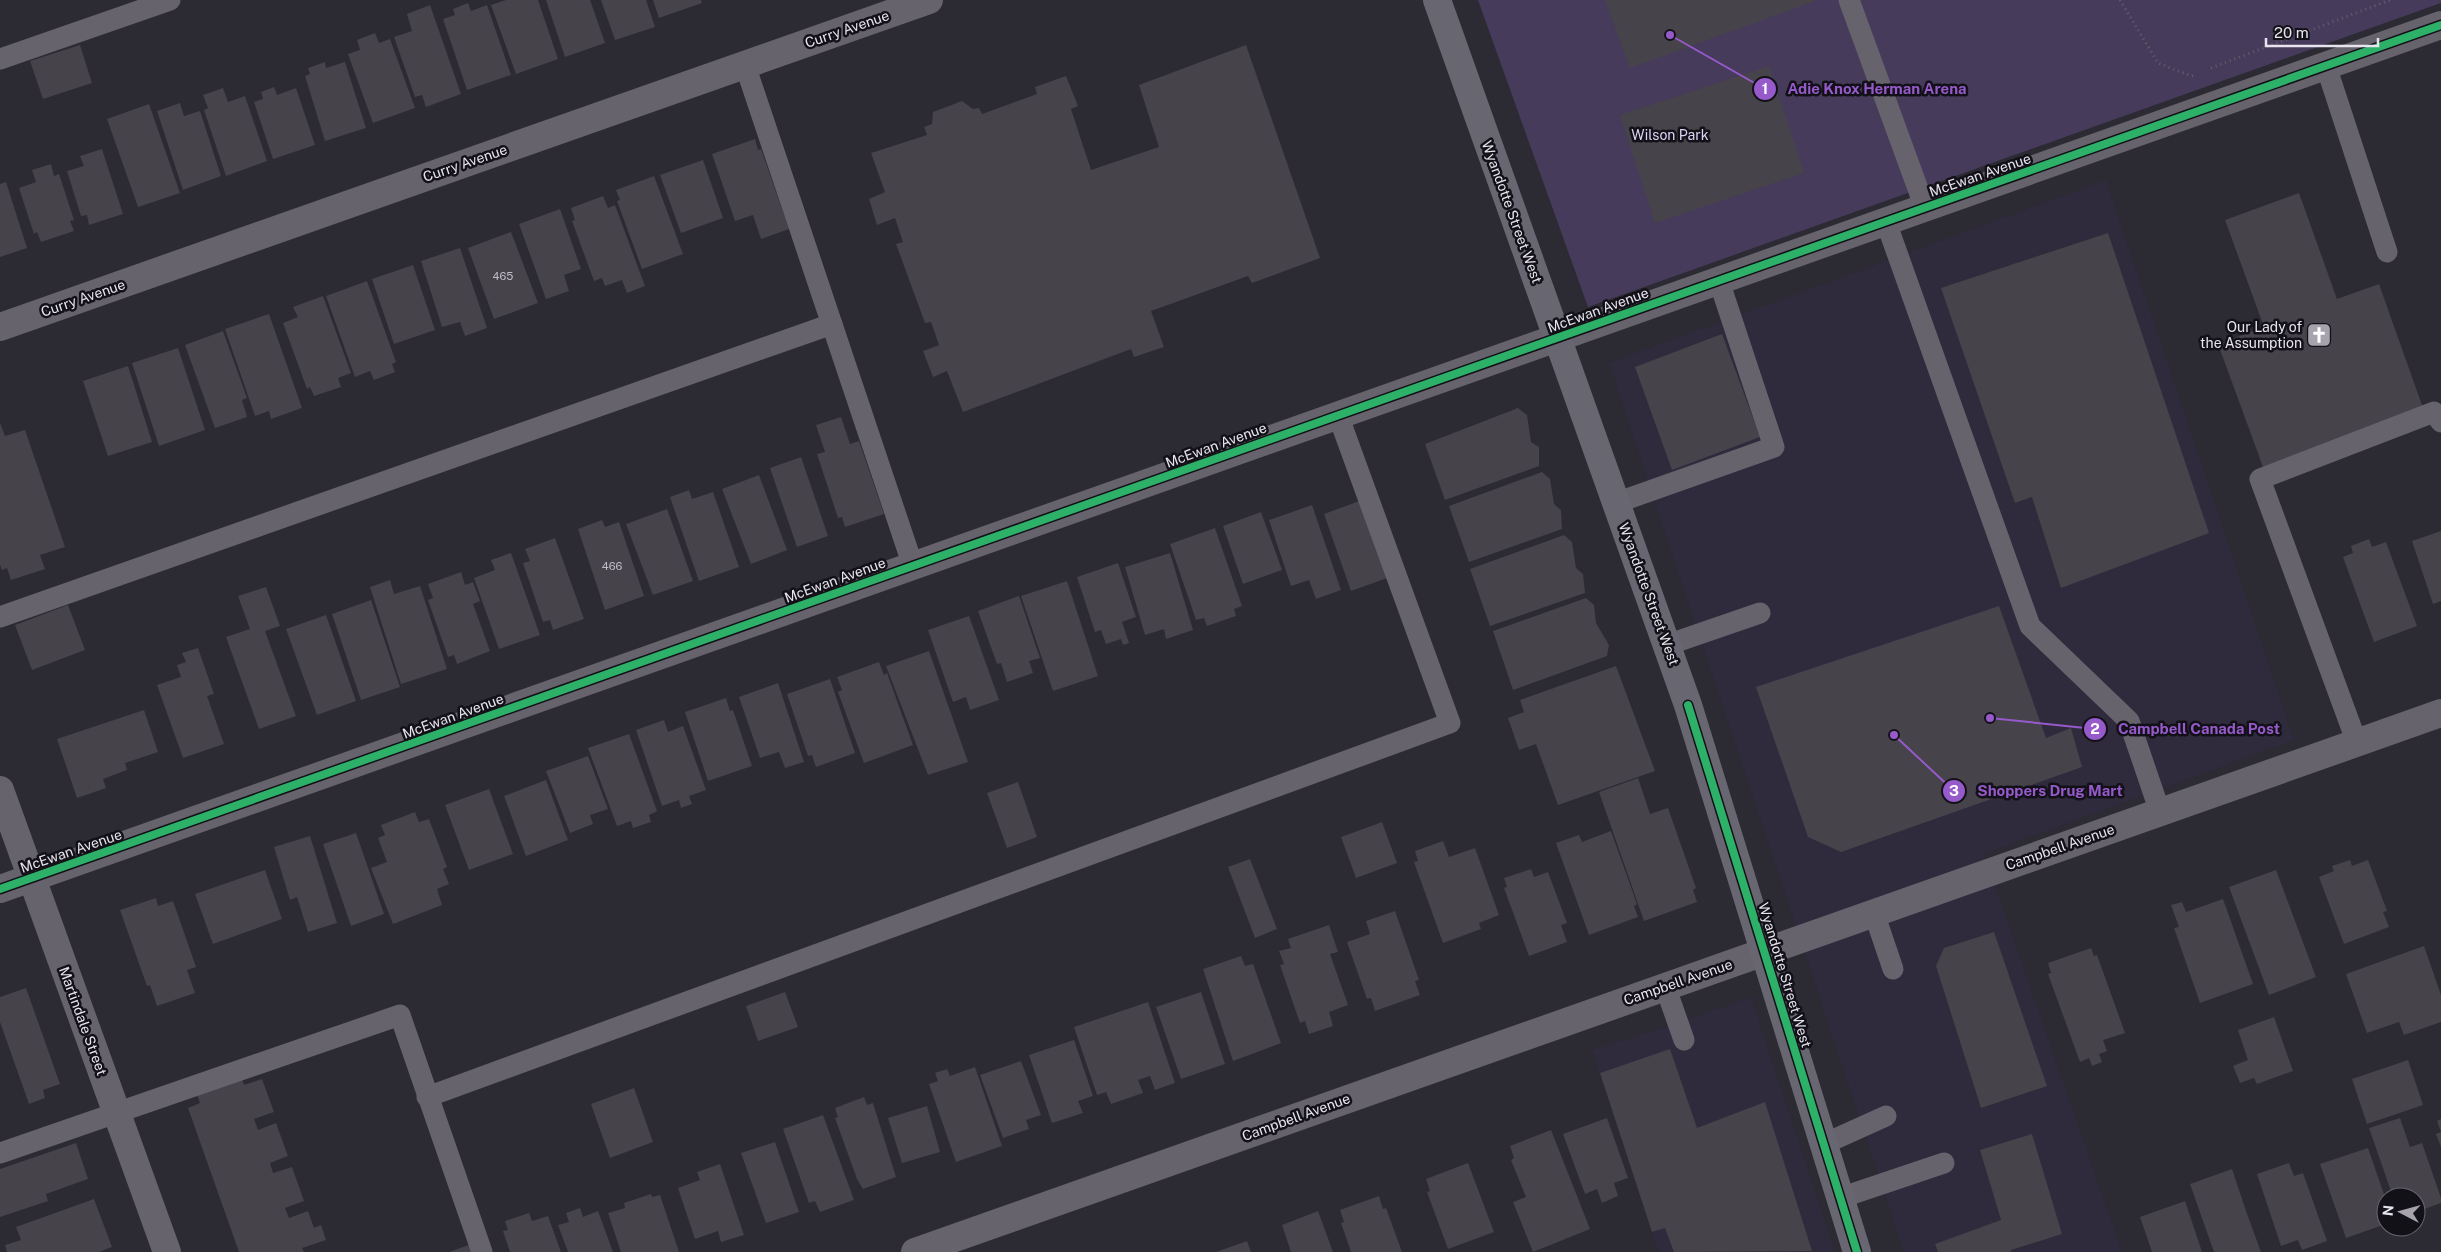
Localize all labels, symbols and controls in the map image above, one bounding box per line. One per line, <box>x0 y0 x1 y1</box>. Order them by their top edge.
street label: Curry Avenue <box>803 7 891 51</box>
scale bar <box>2266 15 2378 47</box>
text: 20 m <box>2274 24 2309 41</box>
callout: Adie Knox Herman Arena <box>1752 74 1976 104</box>
text: 1 <box>1762 80 1768 97</box>
text: Adie Knox Herman Arena <box>1787 80 1967 97</box>
park label: Wilson Park <box>1631 127 1709 143</box>
street label: Wyandotte Street West <box>1479 138 1545 286</box>
street label: Curry Avenue <box>421 141 509 185</box>
street label: McEwan Avenue <box>1927 150 2033 200</box>
house number: 465 <box>493 270 513 282</box>
street label: Curry Avenue <box>39 276 127 320</box>
street label: McEwan Avenue <box>1545 284 1651 336</box>
place label: Our Lady of the Assumption <box>2200 319 2302 351</box>
church icon: Our Lady of the Assumption <box>2306 322 2332 348</box>
street label: McEwan Avenue <box>1163 419 1269 471</box>
street label: Wyandotte Street West <box>1616 520 1682 668</box>
street label: McEwan Avenue <box>782 554 888 606</box>
house number: 466 <box>602 560 622 572</box>
street label: McEwan Avenue <box>400 690 506 742</box>
callout: Campbell Canada Post <box>2083 714 2290 744</box>
text: 2 <box>2090 720 2100 737</box>
text: Campbell Canada Post <box>2118 720 2280 737</box>
callout: Shoppers Drug Mart <box>1942 776 2132 806</box>
text: 3 <box>1949 782 1959 799</box>
text: Shoppers Drug Mart <box>1977 782 2123 799</box>
street label: Campbell Avenue <box>2004 821 2116 873</box>
street label: McEwan Avenue <box>18 826 124 876</box>
street label: Wyandotte Street West <box>1755 901 1815 1049</box>
street label: Campbell Avenue <box>1622 956 1734 1008</box>
street label: Martindale Street <box>56 964 110 1078</box>
street label: Campbell Avenue <box>1240 1090 1352 1144</box>
north arrow <box>2376 1187 2426 1237</box>
text: N <box>2380 1204 2397 1217</box>

